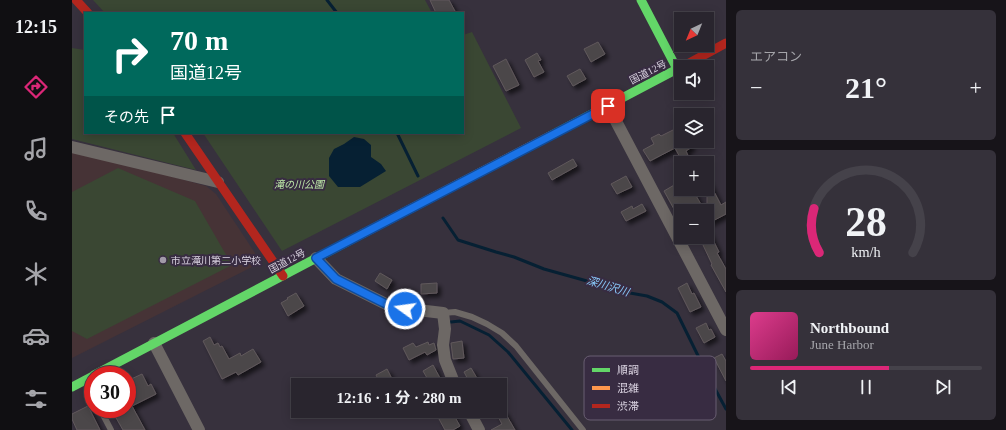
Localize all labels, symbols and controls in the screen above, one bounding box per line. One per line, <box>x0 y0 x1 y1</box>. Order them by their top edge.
north arrow <box>674 12 714 52</box>
map controls <box>674 12 714 244</box>
text: 12:15 <box>15 17 57 37</box>
text: 70 m <box>170 25 228 56</box>
icon: right <box>104 28 156 80</box>
text: エアコン <box>750 49 802 64</box>
street label: 国道12号 <box>628 58 668 86</box>
button: sound <box>674 60 714 100</box>
text: 国道12号 <box>170 63 242 83</box>
text: 21° <box>845 71 887 104</box>
icon: directions <box>22 73 50 101</box>
text: − <box>750 75 762 100</box>
text: + <box>970 75 982 100</box>
pin <box>591 89 625 123</box>
icon: arrive <box>597 95 619 117</box>
icon: arrive <box>157 104 179 126</box>
button: layers <box>674 108 714 148</box>
text: その先 <box>104 109 149 125</box>
icon: music <box>22 135 50 163</box>
button: + <box>674 156 714 196</box>
park label: 滝の川公園 <box>274 179 326 190</box>
icon: phone <box>22 197 50 225</box>
text: 28 <box>845 199 887 245</box>
button: − <box>674 204 714 244</box>
text: km/h <box>851 244 881 260</box>
street label: 国道12号 <box>267 247 307 275</box>
marker: 市立滝川第二小学校 <box>158 255 168 265</box>
place label: 市立滝川第二小学校 <box>171 255 261 266</box>
icon: climate <box>22 260 50 288</box>
water label: 深川沢川 <box>585 274 632 298</box>
position arrow <box>384 288 426 330</box>
text: Northbound <box>810 320 889 336</box>
icon: car <box>22 322 50 350</box>
text: June Harbor <box>810 337 874 352</box>
legend <box>584 356 716 420</box>
text: 順調 <box>617 364 639 376</box>
speed limit sign: 30 <box>84 366 136 418</box>
icon: previous <box>778 376 800 398</box>
icon: pause <box>855 376 877 398</box>
icon: next <box>932 376 954 398</box>
text: 混雑 <box>617 382 639 394</box>
icon: filters <box>22 385 50 413</box>
text: 12:16 · 1 分 · 280 m <box>337 390 462 406</box>
text: 渋滞 <box>617 400 639 412</box>

